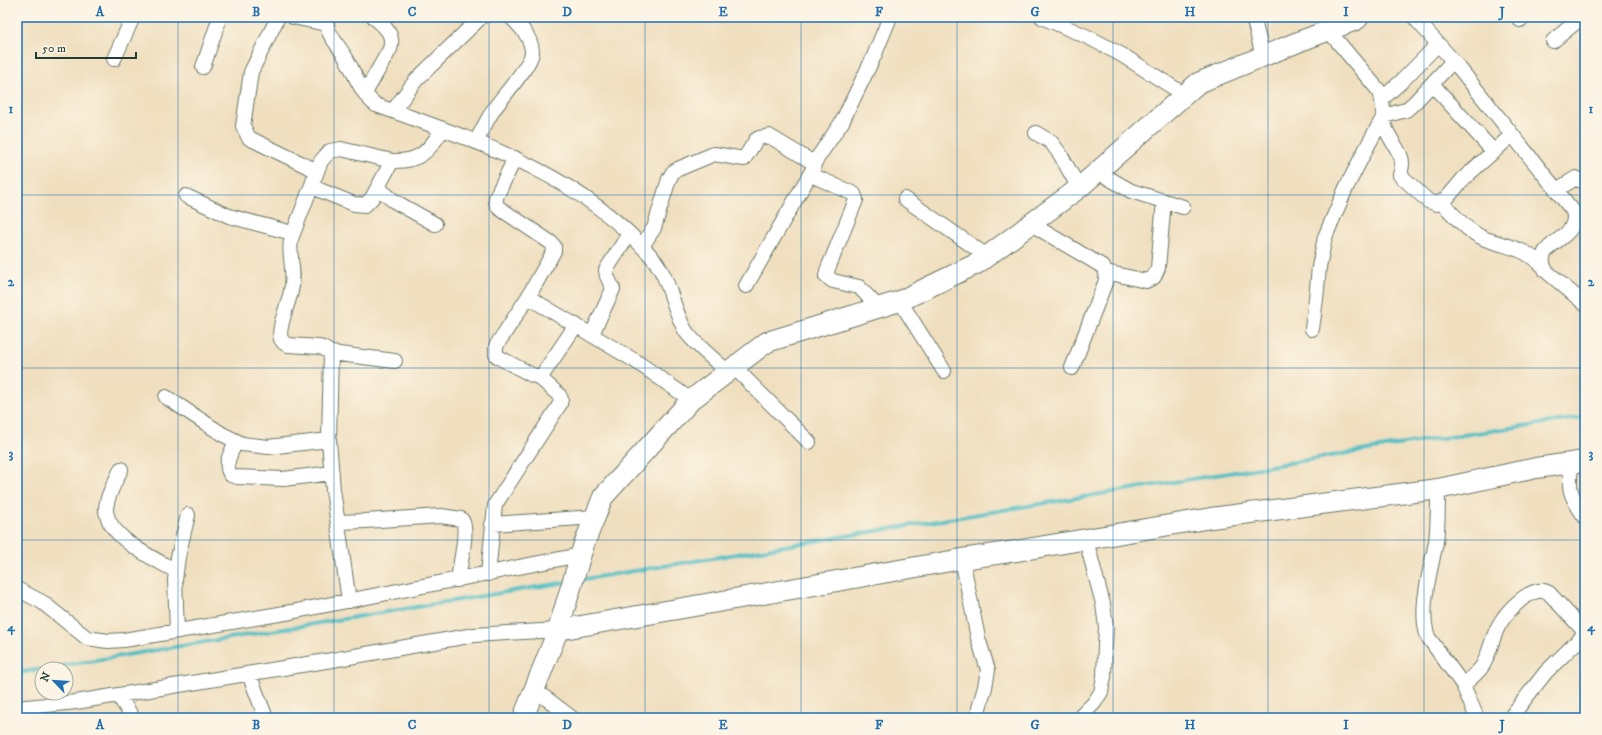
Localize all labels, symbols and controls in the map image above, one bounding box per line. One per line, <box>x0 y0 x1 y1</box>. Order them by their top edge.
text: A <box>95 4 105 20</box>
text: B <box>252 4 260 20</box>
text: C <box>408 4 417 20</box>
text: D <box>562 4 572 20</box>
text: E <box>718 4 728 20</box>
text: F <box>875 4 884 20</box>
text: G <box>1030 4 1040 20</box>
text: H <box>1185 4 1196 20</box>
text: I <box>1343 4 1349 20</box>
text: J <box>1497 4 1505 21</box>
scale bar <box>36 34 136 60</box>
text: 50 m <box>42 41 66 56</box>
text: 1 <box>9 101 14 117</box>
text: 1 <box>1589 101 1594 117</box>
text: 2 <box>8 274 15 290</box>
text: 2 <box>1588 274 1595 290</box>
text: 3 <box>9 446 14 462</box>
text: 3 <box>1589 446 1594 462</box>
text: 4 <box>6 619 15 636</box>
text: 4 <box>1586 619 1595 636</box>
north arrow <box>34 661 74 701</box>
text: N <box>38 670 54 684</box>
text: A <box>95 717 105 733</box>
text: B <box>252 717 260 733</box>
text: C <box>408 717 417 733</box>
text: D <box>562 717 572 733</box>
text: E <box>718 717 728 733</box>
text: F <box>875 717 884 733</box>
text: G <box>1030 717 1040 733</box>
text: H <box>1185 717 1196 733</box>
text: I <box>1343 717 1349 733</box>
text: J <box>1497 717 1505 734</box>

